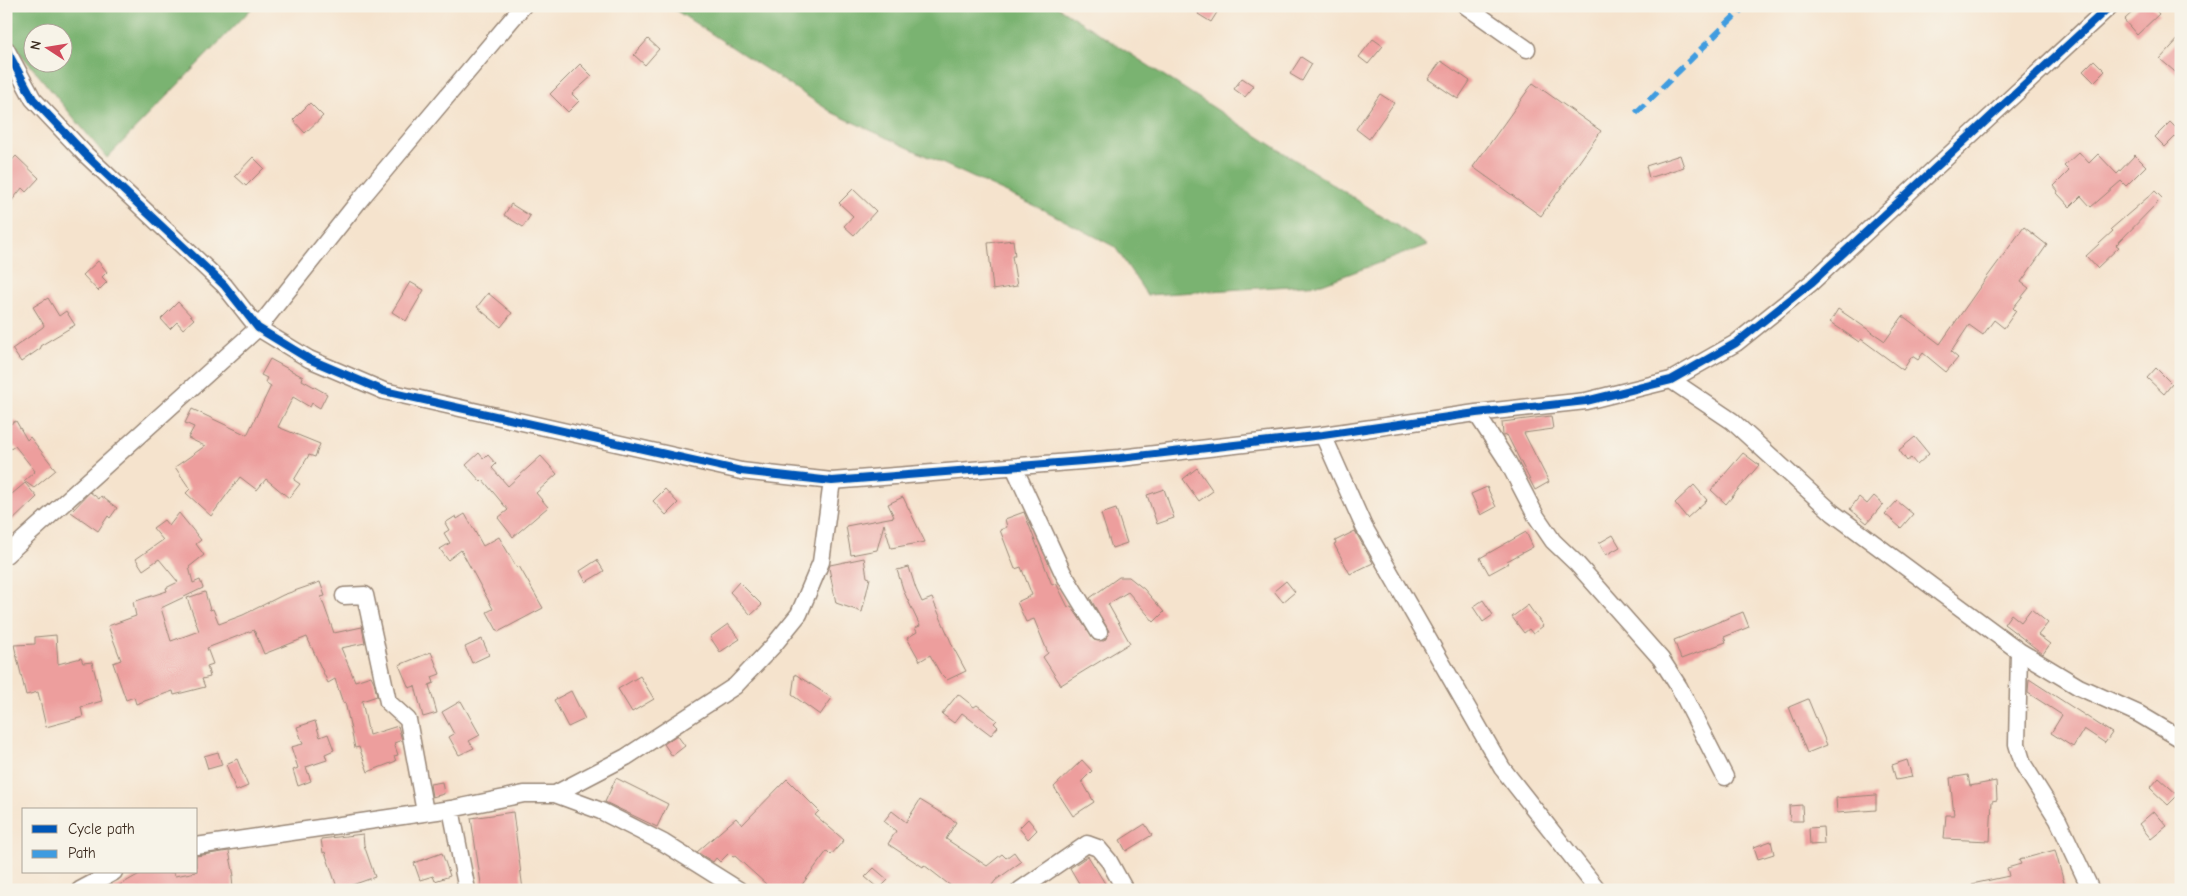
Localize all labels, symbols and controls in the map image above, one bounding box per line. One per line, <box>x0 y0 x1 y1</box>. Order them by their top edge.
north arrow <box>22 22 72 72</box>
text: N <box>27 39 45 52</box>
legend <box>22 808 198 874</box>
text: Cycle path <box>68 820 135 838</box>
text: Path <box>68 844 96 862</box>

